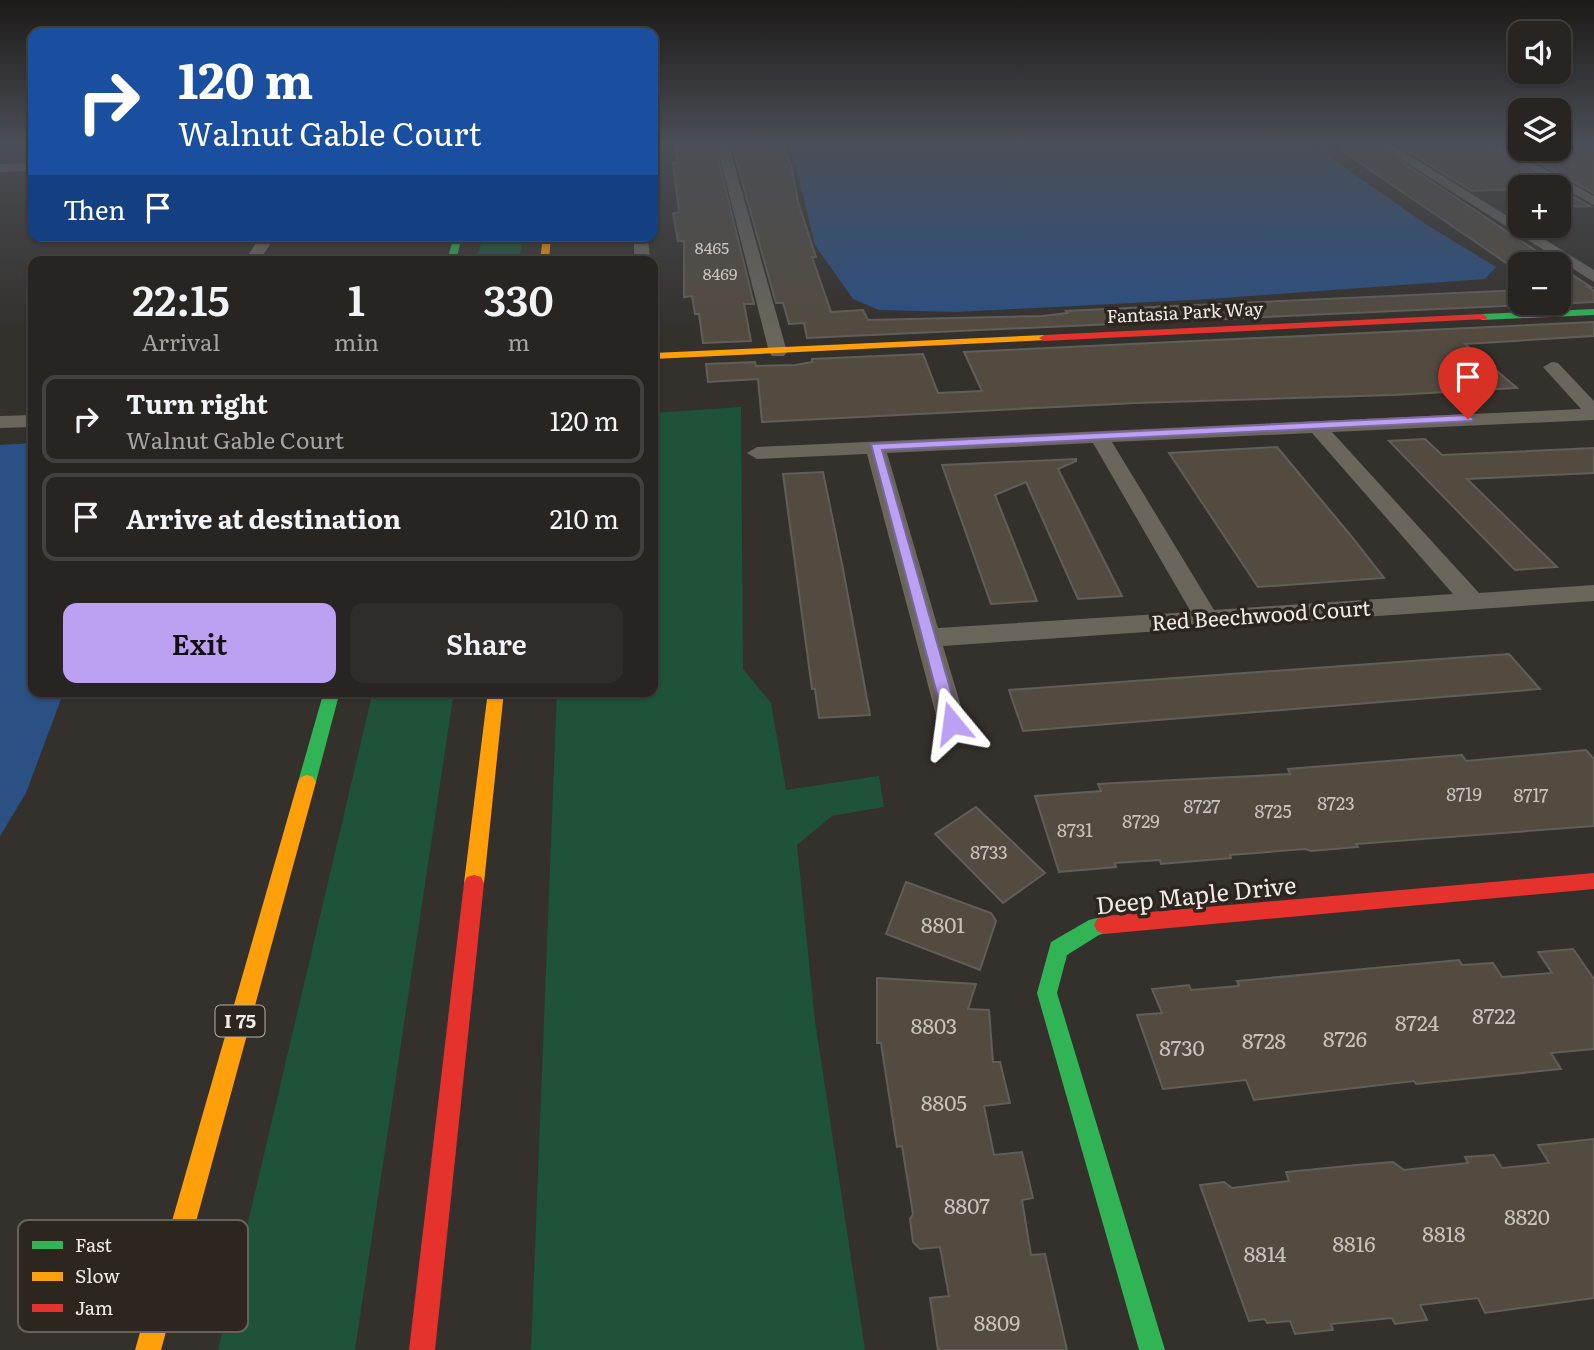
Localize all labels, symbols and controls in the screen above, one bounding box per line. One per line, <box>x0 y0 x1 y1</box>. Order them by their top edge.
map controls <box>1508 21 1571 315</box>
button: sound <box>1508 21 1571 84</box>
text: 120 m <box>178 41 313 114</box>
icon: right <box>63 56 154 147</box>
button: layers <box>1508 98 1571 161</box>
text: Walnut Gable Court <box>178 108 481 156</box>
button: + <box>1508 175 1571 238</box>
text: Then <box>63 189 125 228</box>
icon: arrive <box>139 189 177 227</box>
house number: 8465 <box>695 235 729 259</box>
button: − <box>1508 252 1571 315</box>
house number: 8469 <box>703 261 737 285</box>
text: 22:15 <box>132 267 230 329</box>
text: 1 <box>348 267 365 329</box>
text: 330 <box>483 267 554 329</box>
street label: Fantasia Park Way <box>1106 294 1265 329</box>
text: Arrival <box>142 324 220 358</box>
text: min <box>334 324 379 358</box>
text: m <box>507 324 530 358</box>
pin <box>1438 347 1498 419</box>
icon: arrive <box>1449 358 1487 396</box>
text: Turn right <box>126 383 268 422</box>
icon: right <box>67 400 105 438</box>
text: 120 m <box>550 400 619 439</box>
text: Walnut Gable Court <box>126 422 344 456</box>
icon: arrive <box>67 498 105 536</box>
text: Arrive at destination <box>126 498 401 537</box>
text: 210 m <box>550 498 619 537</box>
street label: Red Beechwood Court <box>1150 590 1372 637</box>
button: Exit <box>63 603 336 683</box>
button: Share <box>350 603 623 683</box>
position arrow <box>915 686 989 760</box>
house number: 8719 <box>1446 780 1482 807</box>
house number: 8717 <box>1514 781 1548 808</box>
house number: 8723 <box>1317 789 1355 816</box>
house number: 8727 <box>1184 792 1220 819</box>
house number: 8725 <box>1254 797 1292 824</box>
house number: 8729 <box>1122 807 1160 834</box>
house number: 8731 <box>1057 816 1093 843</box>
house number: 8733 <box>970 838 1008 865</box>
street label: Deep Maple Drive <box>1094 866 1298 921</box>
house number: 8801 <box>921 908 965 939</box>
house number: 8722 <box>1472 999 1516 1030</box>
road number: I 75 <box>216 1006 264 1036</box>
house number: 8724 <box>1395 1006 1440 1037</box>
house number: 8803 <box>911 1009 957 1040</box>
house number: 8726 <box>1323 1022 1367 1053</box>
house number: 8728 <box>1242 1024 1286 1055</box>
house number: 8730 <box>1159 1031 1205 1062</box>
house number: 8805 <box>921 1086 967 1117</box>
house number: 8807 <box>944 1189 990 1220</box>
house number: 8820 <box>1504 1200 1550 1231</box>
house number: 8818 <box>1422 1217 1466 1248</box>
legend <box>18 1220 248 1332</box>
house number: 8816 <box>1333 1227 1375 1258</box>
text: Fast <box>75 1230 112 1258</box>
house number: 8814 <box>1244 1237 1287 1268</box>
text: Slow <box>75 1261 120 1289</box>
text: Jam <box>75 1293 113 1321</box>
house number: 8809 <box>974 1306 1020 1337</box>

